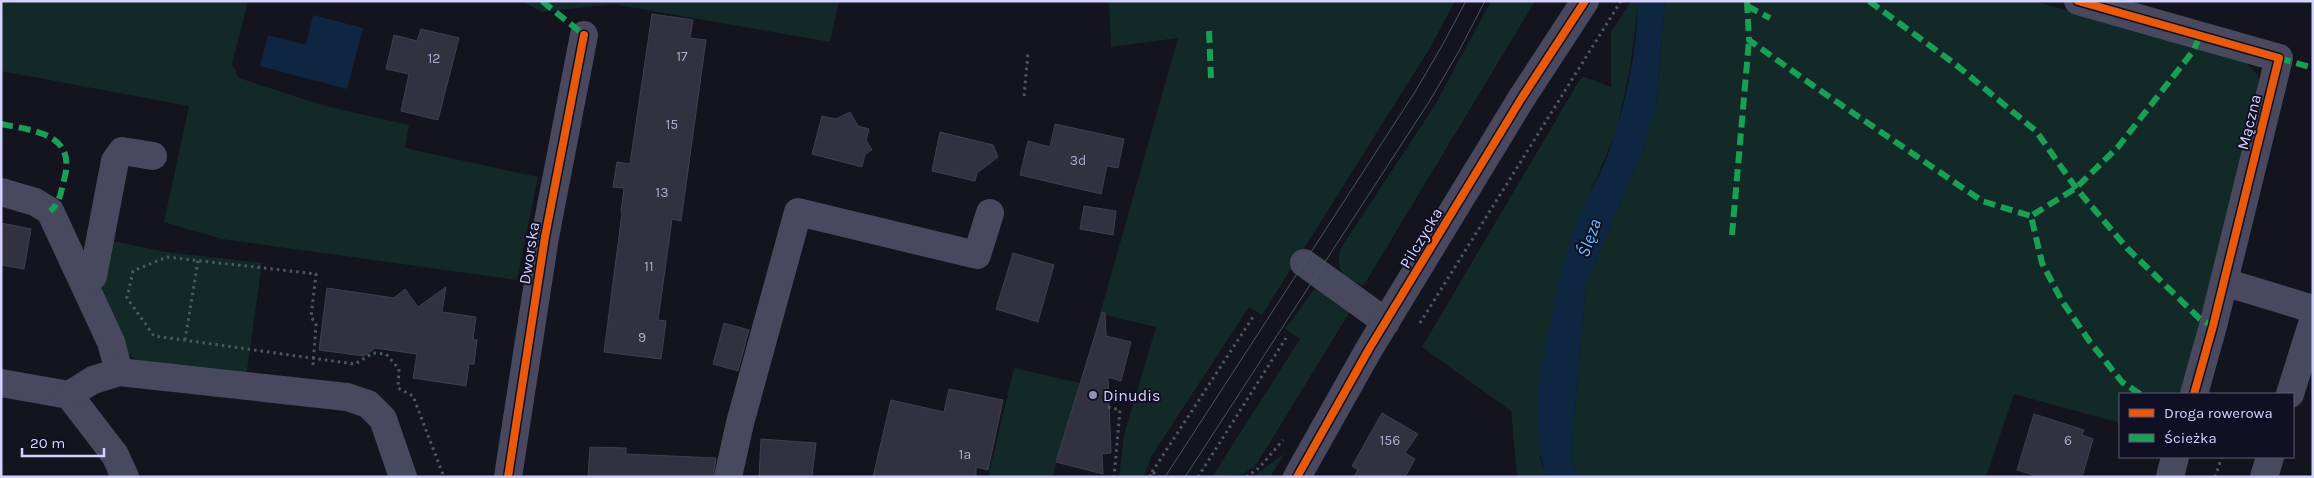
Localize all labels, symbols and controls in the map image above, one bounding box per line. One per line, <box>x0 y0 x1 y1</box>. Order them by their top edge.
house number: 17 <box>676 48 688 65</box>
house number: 12 <box>428 50 440 67</box>
street label: Mączna <box>2233 92 2265 152</box>
house number: 15 <box>666 116 678 133</box>
house number: 3d <box>1070 152 1086 169</box>
house number: 13 <box>656 184 668 201</box>
street label: Pilczycka <box>1395 204 1447 272</box>
water label: Ślęza <box>1572 216 1606 260</box>
street label: Dworska <box>515 220 543 286</box>
house number: 11 <box>644 258 654 275</box>
house number: 9 <box>638 329 646 346</box>
place label: Dinudis <box>1103 386 1160 405</box>
marker: Dinudis <box>1087 389 1099 401</box>
legend <box>2119 393 2294 458</box>
text: Droga rowerowa <box>2164 404 2273 422</box>
scale bar <box>22 426 105 458</box>
text: Ścieżka <box>2164 429 2217 447</box>
house number: 156 <box>1380 432 1400 449</box>
house number: 6 <box>2064 432 2072 449</box>
text: 20 m <box>30 434 65 452</box>
house number: 1a <box>959 446 971 463</box>

